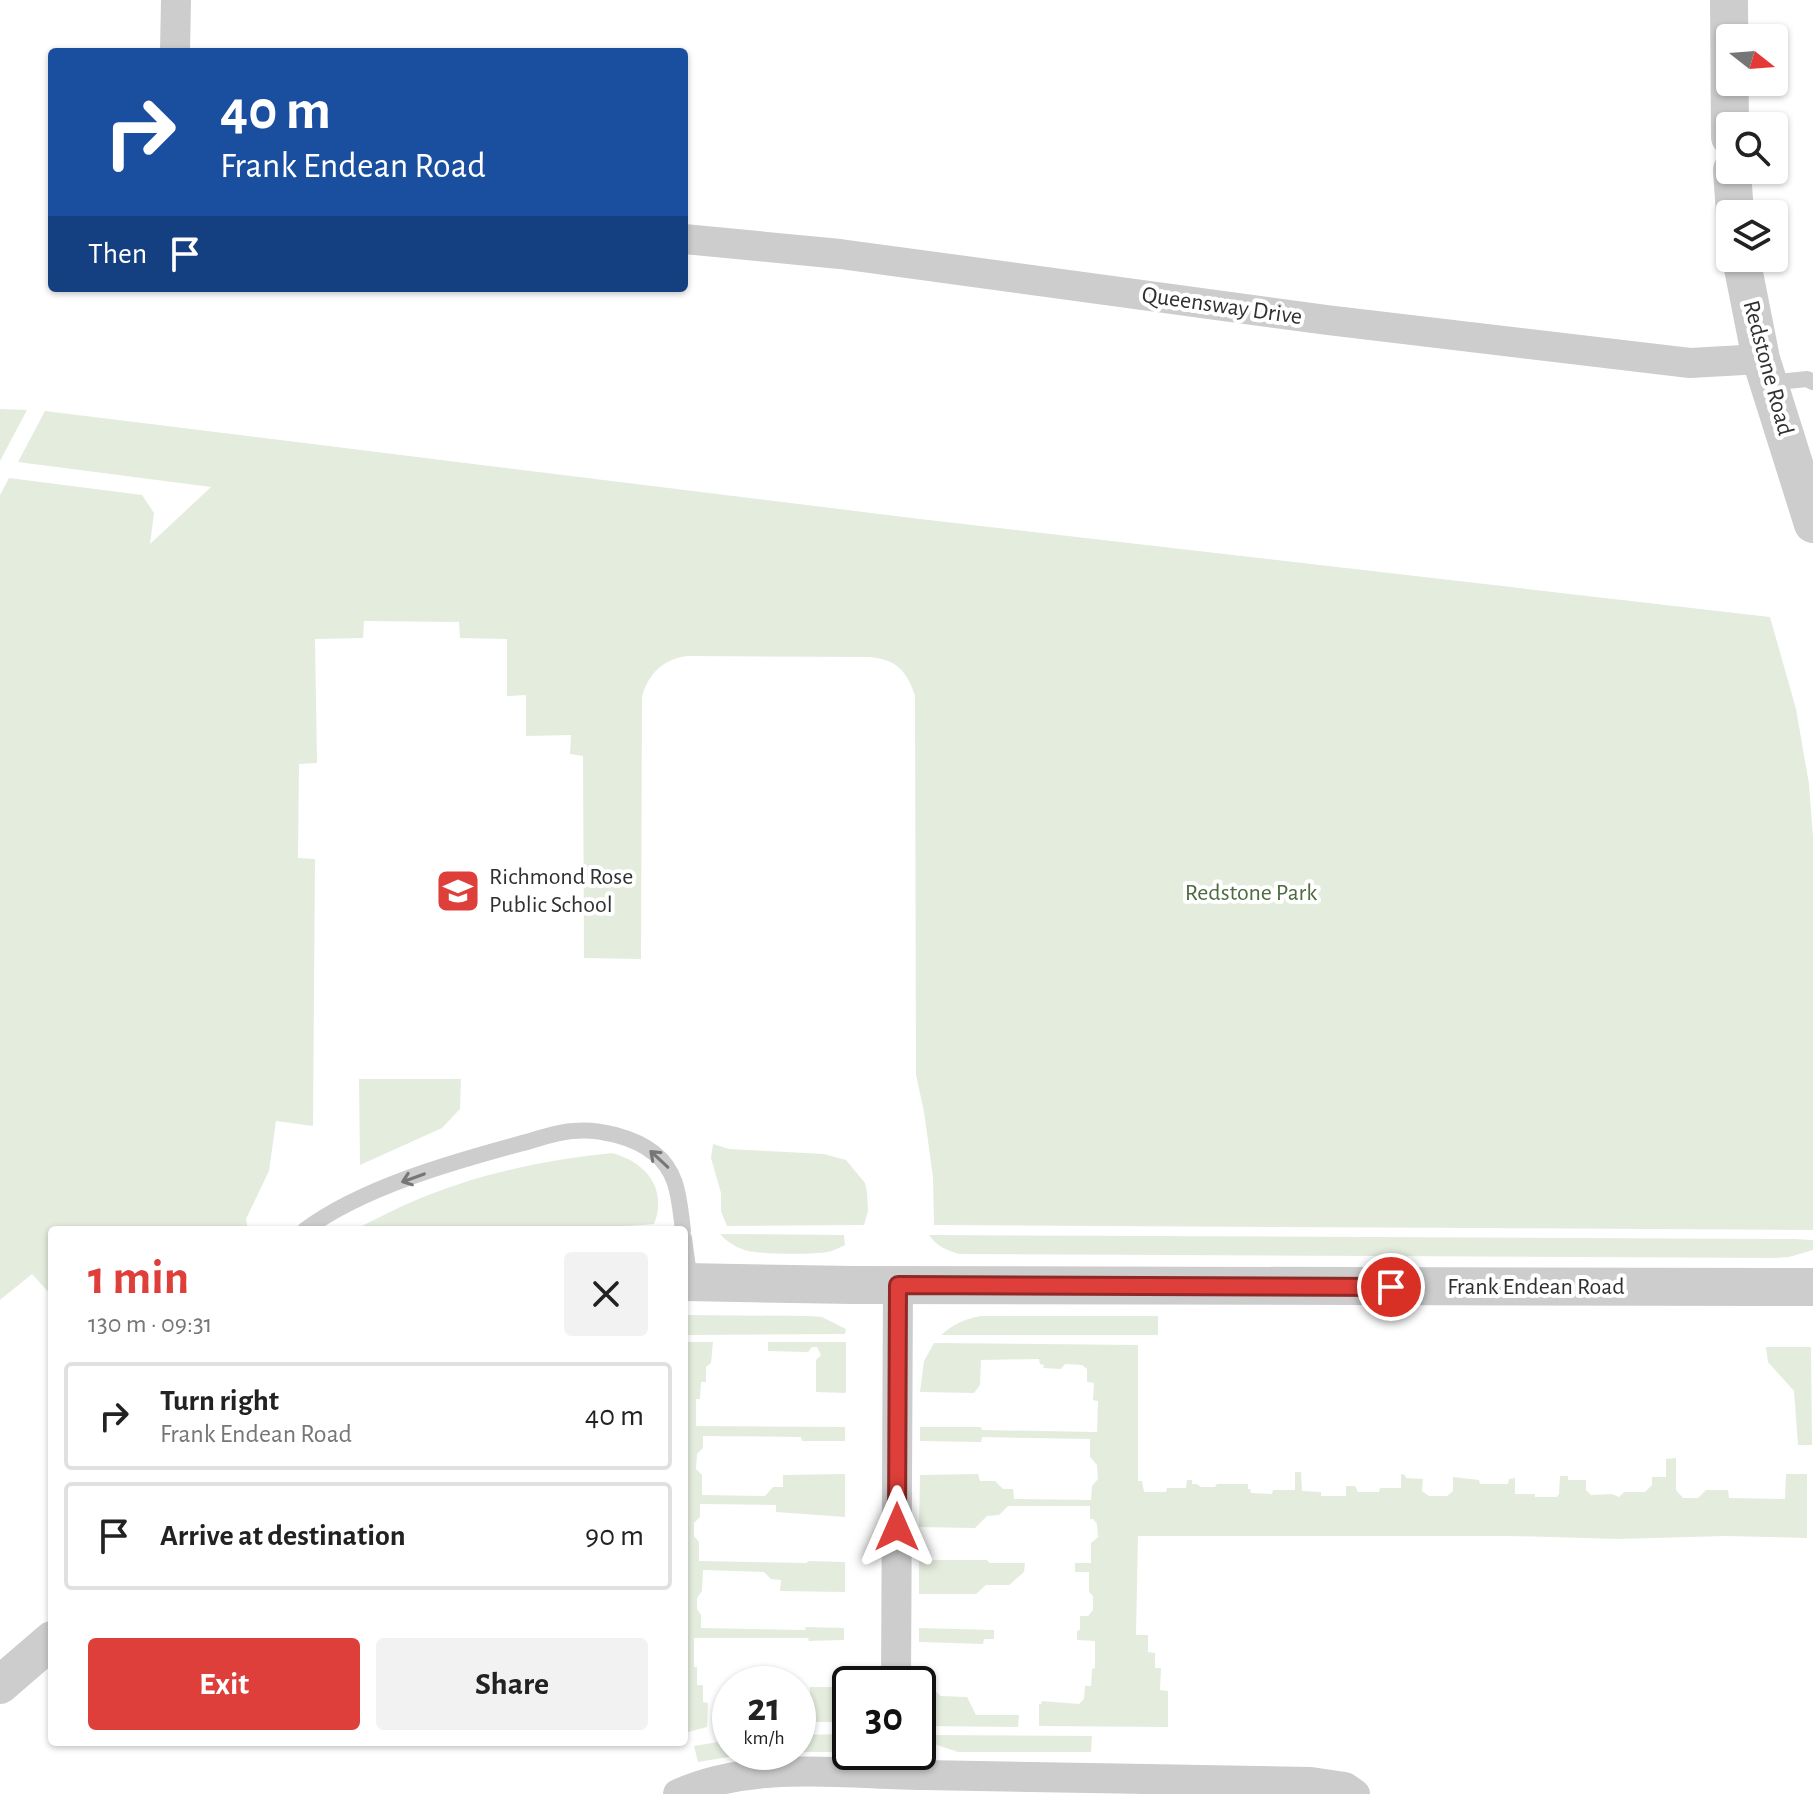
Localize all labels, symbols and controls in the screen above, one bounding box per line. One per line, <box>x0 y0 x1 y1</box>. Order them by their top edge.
north arrow <box>1716 24 1788 96</box>
map controls <box>1716 24 1788 272</box>
icon: right <box>88 80 192 184</box>
text: 40 m <box>220 83 331 139</box>
button: search <box>1716 112 1788 184</box>
text: Frank Endean Road <box>220 148 486 184</box>
button: layers <box>1716 200 1788 272</box>
icon: arrive <box>163 232 207 276</box>
text: Then <box>88 239 147 269</box>
street label: Queensway Drive <box>1140 283 1304 329</box>
street label: Redstone Road <box>1738 298 1798 438</box>
place label: Richmond Rose Public School <box>489 865 633 917</box>
school or university icon: Richmond Rose Public School <box>434 867 482 915</box>
park label: Redstone Park <box>1185 881 1317 905</box>
one-way arrow <box>649 1149 669 1168</box>
one-way arrow <box>401 1171 426 1186</box>
button: close <box>564 1252 648 1336</box>
pin <box>1357 1253 1425 1321</box>
text: 1 min <box>88 1255 189 1303</box>
icon: arrive <box>1369 1265 1413 1309</box>
street label: Frank Endean Road <box>1447 1275 1625 1299</box>
text: 130 m · 09:31 <box>88 1311 213 1337</box>
text: Turn right <box>160 1386 279 1416</box>
icon: right <box>92 1394 136 1438</box>
text: 40 m <box>585 1401 644 1431</box>
text: Frank Endean Road <box>160 1421 352 1447</box>
position arrow <box>855 1485 939 1569</box>
icon: arrive <box>92 1514 136 1558</box>
text: Arrive at destination <box>160 1521 406 1551</box>
text: 90 m <box>585 1521 644 1551</box>
button: Exit <box>88 1638 360 1730</box>
button: Share <box>376 1638 648 1730</box>
speed limit sign: 30 <box>832 1666 936 1770</box>
text: 21 <box>747 1688 781 1728</box>
text: km/h <box>743 1728 785 1748</box>

